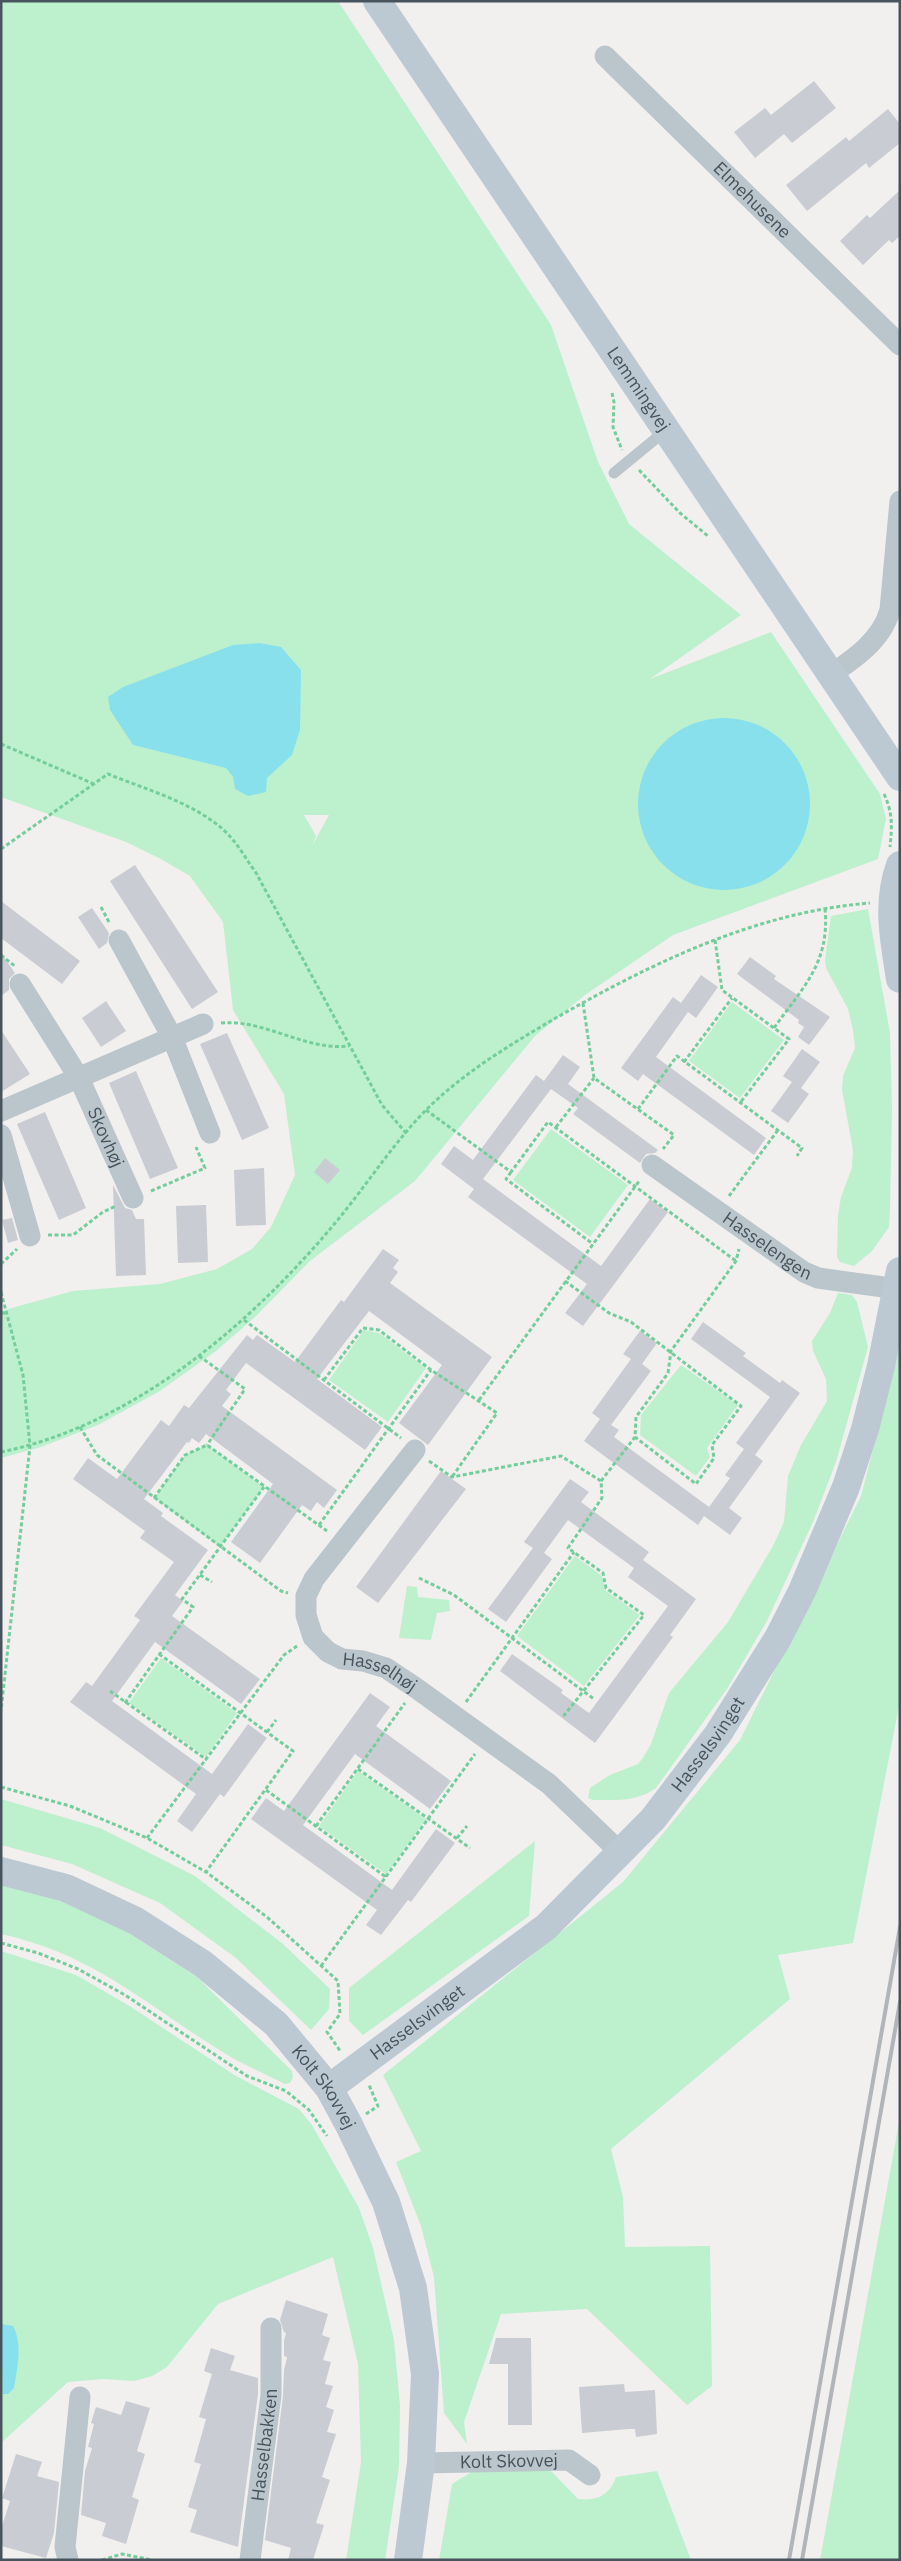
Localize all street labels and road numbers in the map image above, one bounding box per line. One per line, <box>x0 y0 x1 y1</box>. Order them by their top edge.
street label: Elmehusene <box>709 156 796 243</box>
street label: Lemmingvej <box>602 342 676 436</box>
street label: Skovhøj <box>83 1103 130 1171</box>
street label: Hasselengen <box>718 1206 815 1285</box>
street label: Hasselhøj <box>342 1647 422 1697</box>
street label: Hasselsvinget <box>666 1692 750 1797</box>
street label: Hasselsvinget <box>365 1979 469 2065</box>
street label: Kolt Skovvej <box>287 2040 361 2133</box>
street label: Hasselbakken <box>246 2389 282 2503</box>
street label: Kolt Skovvej <box>460 2448 558 2473</box>

